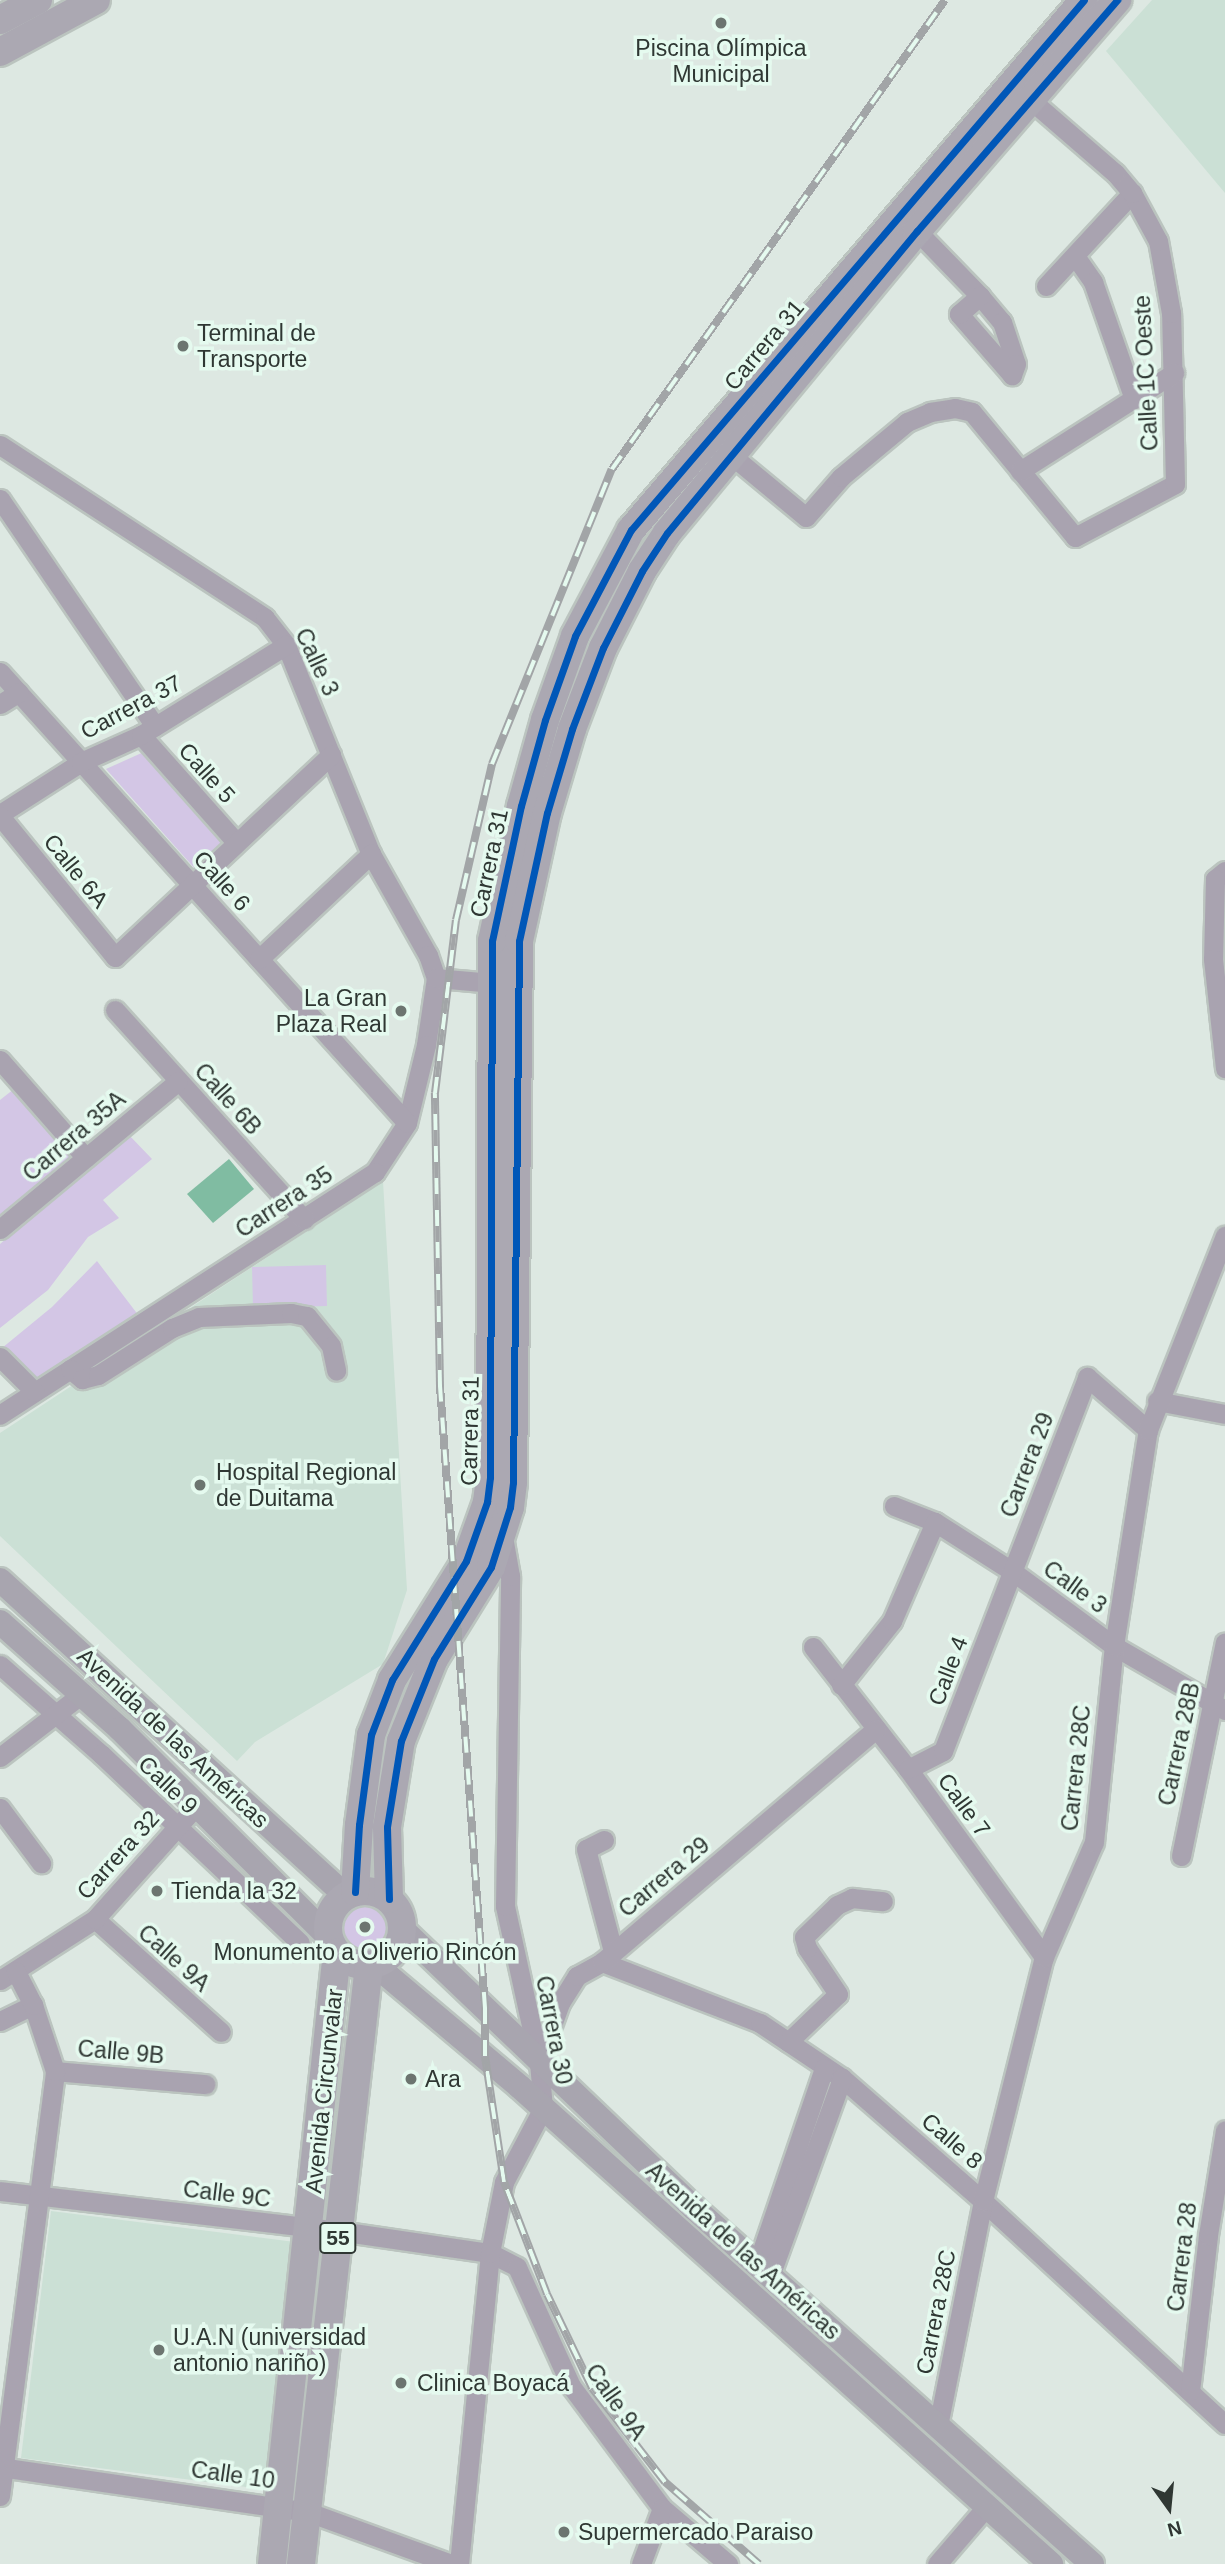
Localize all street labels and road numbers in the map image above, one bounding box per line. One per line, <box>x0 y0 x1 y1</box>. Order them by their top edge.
street label: Carrera 31 <box>718 294 810 396</box>
street label: Calle 1C Oeste <box>1128 294 1164 452</box>
street label: Calle 3 <box>289 624 345 700</box>
street label: Carrera 37 <box>76 669 186 745</box>
street label: Calle 5 <box>173 737 241 809</box>
street label: Carrera 31 <box>464 806 514 920</box>
street label: Calle 6A <box>38 829 114 913</box>
street label: Calle 6 <box>188 845 256 917</box>
street label: Calle 6B <box>189 1057 267 1141</box>
street label: Carrera 35A <box>17 1085 131 1187</box>
street label: Carrera 35 <box>230 1160 338 1244</box>
street label: Carrera 31 <box>455 1376 485 1486</box>
street label: Carrera 29 <box>994 1409 1060 1521</box>
street label: Calle 3 <box>1038 1555 1112 1619</box>
street label: Calle 4 <box>922 1633 974 1709</box>
street label: Avenida de las Américas <box>71 1642 275 1834</box>
street label: Carrera 28B <box>1152 1680 1206 1808</box>
street label: Carrera 28C <box>1056 1704 1096 1832</box>
street label: Calle 9 <box>133 1750 203 1820</box>
street label: Calle 7 <box>932 1768 996 1842</box>
street label: Carrera 32 <box>71 1805 165 1905</box>
street label: Carrera 29 <box>613 1831 715 1923</box>
street label: Calle 9A <box>132 1919 216 1997</box>
street label: Carrera 30 <box>530 1973 578 2087</box>
street label: Avenida Circunvalar <box>300 1987 348 2195</box>
street label: Calle 9B <box>76 2034 166 2070</box>
street label: Calle 8 <box>916 2107 988 2175</box>
street label: Avenida de las Américas <box>640 2156 846 2346</box>
street label: Calle 9C <box>182 2175 272 2213</box>
street label: Carrera 28 <box>1162 2201 1202 2313</box>
road number: 55 <box>319 2220 357 2256</box>
street label: Carrera 28C <box>910 2247 962 2377</box>
street label: Calle 9A <box>580 2358 652 2446</box>
street label: Calle 10 <box>189 2455 277 2495</box>

